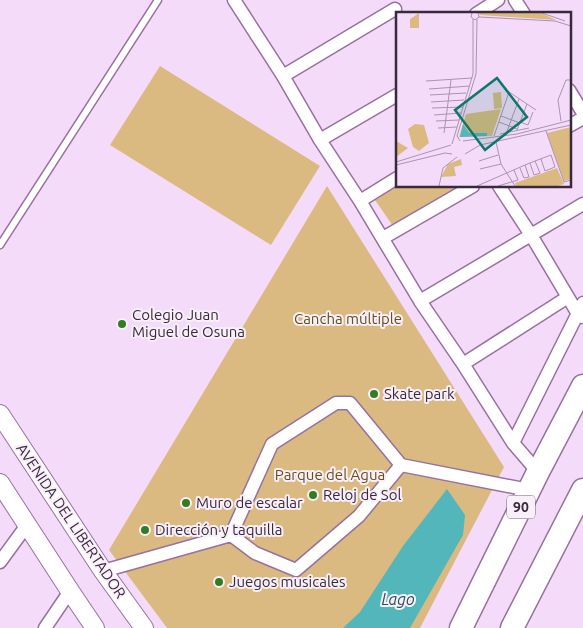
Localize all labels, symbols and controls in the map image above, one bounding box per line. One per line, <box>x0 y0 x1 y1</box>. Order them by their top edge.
inset map <box>396 12 570 188</box>
place label: Colegio Juan Miguel de Osuna <box>132 306 245 340</box>
park label: Cancha múltiple <box>294 310 402 327</box>
marker: Colegio Juan Miguel de Osuna <box>116 318 128 330</box>
place label: Skate park <box>384 385 455 402</box>
marker: Skate park <box>368 388 380 400</box>
street label: AVENIDA DEL LIBERTADOR <box>13 440 130 601</box>
park label: Parque del Agua <box>275 466 385 483</box>
place label: Reloj de Sol <box>323 486 402 503</box>
marker: Reloj de Sol <box>307 489 319 501</box>
place label: Muro de escalar <box>196 494 303 511</box>
road number: 90 <box>507 496 535 518</box>
marker: Muro de escalar <box>180 497 192 509</box>
place label: Dirección y taquilla <box>155 521 282 538</box>
marker: Dirección y taquilla <box>139 524 151 536</box>
place label: Juegos musicales <box>229 573 346 590</box>
marker: Juegos musicales <box>213 576 225 588</box>
water label: Lago <box>381 590 415 608</box>

